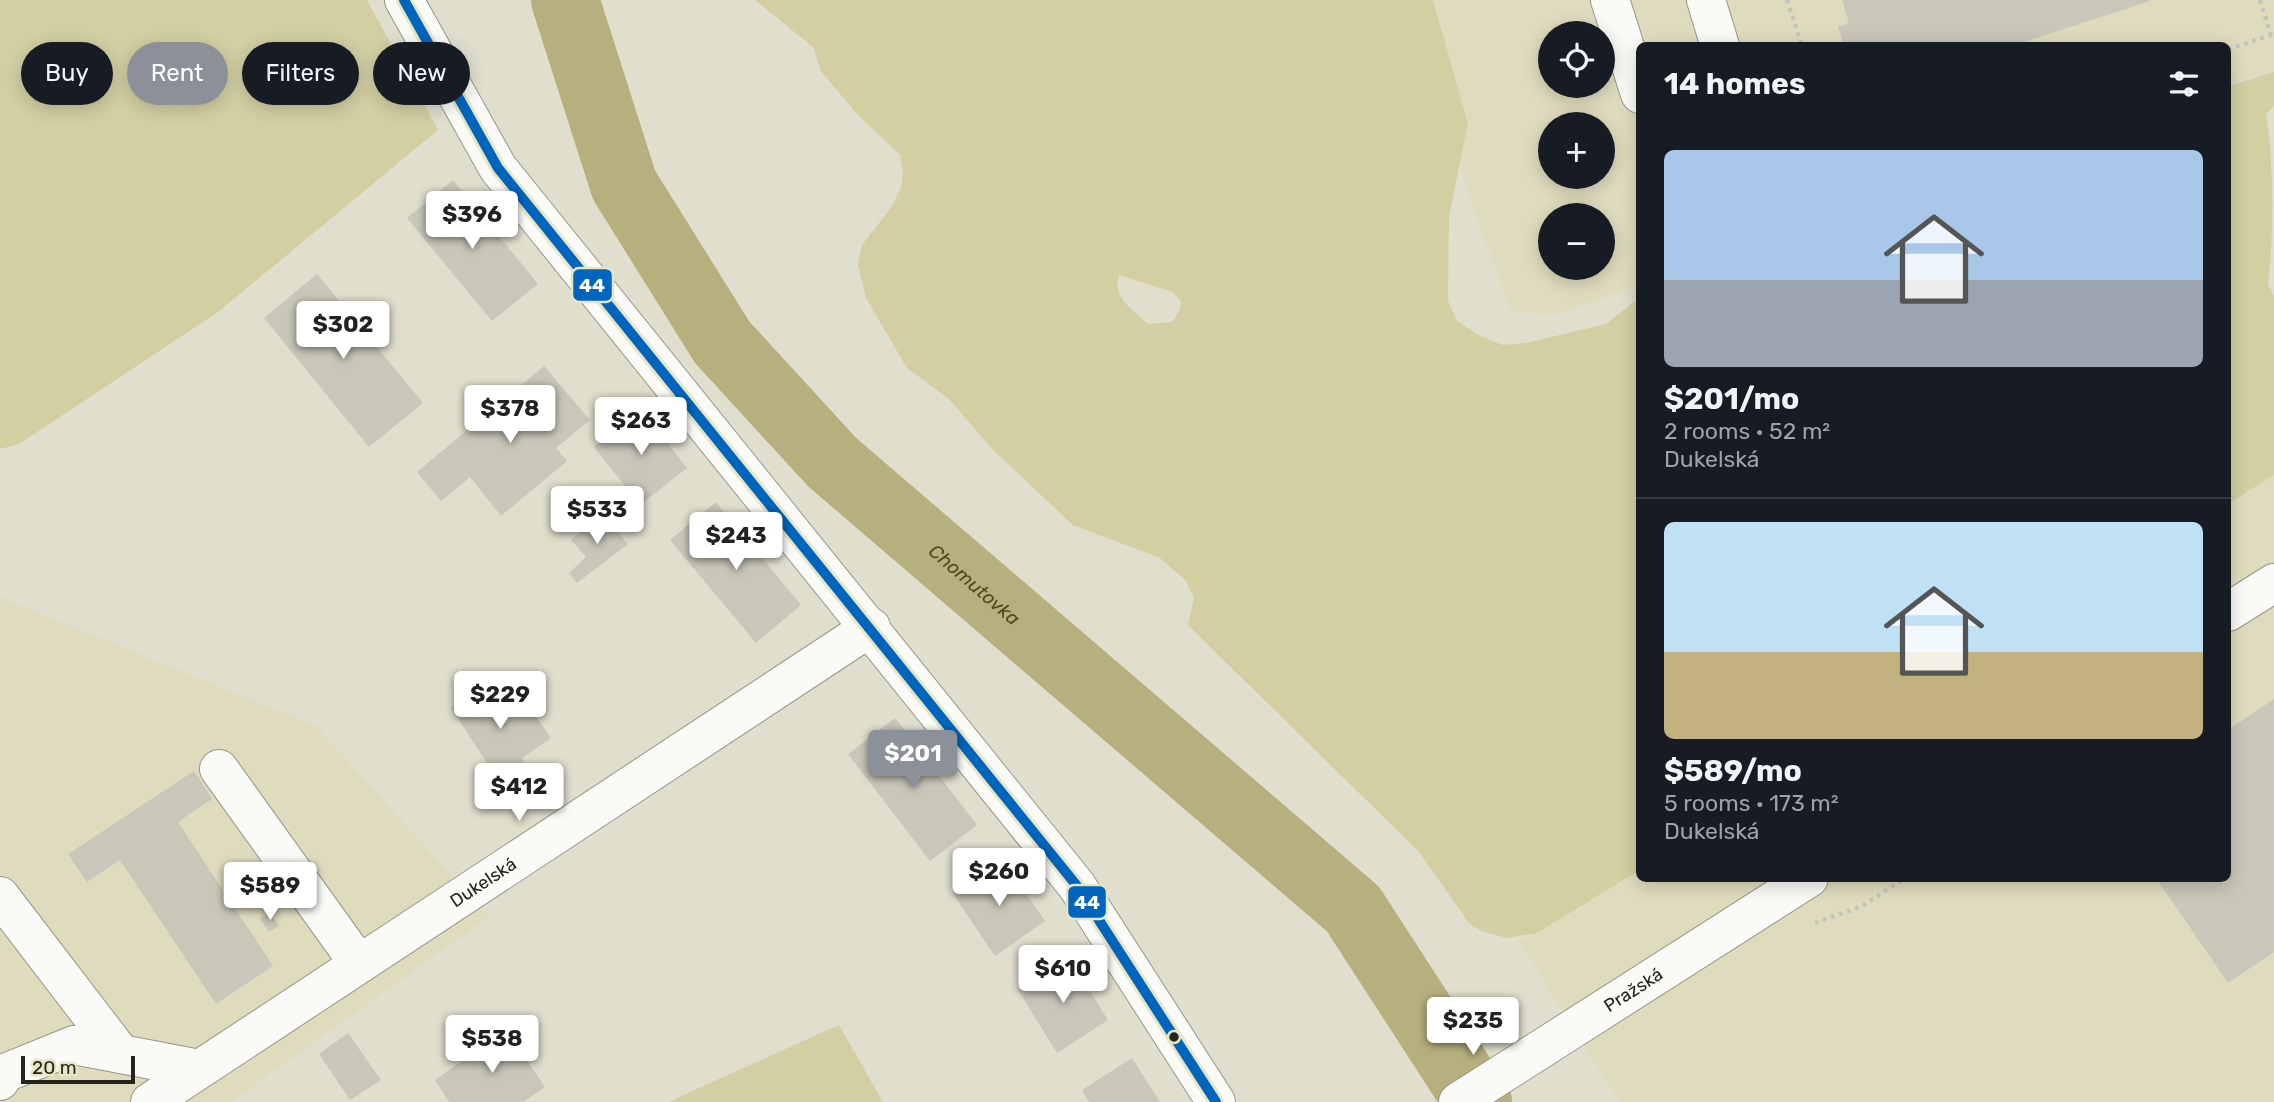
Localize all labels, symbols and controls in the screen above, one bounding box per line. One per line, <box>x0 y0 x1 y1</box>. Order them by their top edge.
map controls <box>1538 21 1615 280</box>
button: locate <box>1538 21 1615 98</box>
chip: Buy <box>21 42 113 105</box>
chip: Rent <box>127 42 228 105</box>
chip: Filters <box>242 42 359 105</box>
chip: New <box>373 42 470 105</box>
icon: filters <box>2165 65 2203 103</box>
text: 14 homes <box>1664 66 1806 102</box>
button: + <box>1538 112 1615 189</box>
pin: $396 <box>431 191 513 251</box>
icon: home <box>1871 196 1997 322</box>
text: $396 <box>442 200 502 228</box>
button: − <box>1538 203 1615 280</box>
line badge: 44 <box>572 268 613 302</box>
text: 44 <box>579 274 605 297</box>
pin: $302 <box>302 302 384 361</box>
text: $302 <box>312 310 374 338</box>
text: $201/mo <box>1664 381 1799 417</box>
pin: $378 <box>469 386 551 445</box>
text: $378 <box>480 394 540 422</box>
pin: $263 <box>600 398 682 457</box>
text: $263 <box>611 406 671 434</box>
text: 2 rooms · 52 m² <box>1664 417 1830 445</box>
text: Dukelská <box>1664 445 1760 473</box>
pin: $533 <box>556 486 638 546</box>
text: $533 <box>567 495 627 523</box>
pin: $243 <box>695 512 777 572</box>
text: $243 <box>705 521 767 549</box>
water label: Chomutovka <box>924 539 1025 630</box>
icon: home <box>1871 568 1997 694</box>
pin: $229 <box>459 672 541 731</box>
text: $229 <box>470 680 530 708</box>
pin: $201 <box>872 730 954 790</box>
text: $201 <box>884 739 942 767</box>
text: $589/mo <box>1664 753 1802 789</box>
pin: $412 <box>478 764 560 823</box>
text: $412 <box>491 772 547 800</box>
text: 5 rooms · 173 m² <box>1664 789 1839 817</box>
text: Dukelská <box>1664 817 1760 845</box>
pin: $260 <box>958 848 1040 908</box>
street label: Dukelská <box>446 853 520 912</box>
text: $260 <box>969 857 1029 885</box>
pin: $589 <box>229 862 311 922</box>
text: $589 <box>240 871 300 899</box>
line badge: 44 <box>1067 885 1107 919</box>
text: 44 <box>1074 891 1100 914</box>
pin: $610 <box>1022 946 1104 1005</box>
text: $610 <box>1035 954 1091 982</box>
street label: Pražská <box>1600 963 1667 1017</box>
pin: $235 <box>1432 998 1514 1057</box>
text: $235 <box>1443 1006 1503 1034</box>
pin: $538 <box>451 1016 533 1075</box>
text: $538 <box>462 1024 522 1052</box>
unlabelled marker <box>1167 1030 1181 1044</box>
scale bar <box>21 1053 135 1085</box>
text: 20 m <box>32 1056 77 1079</box>

